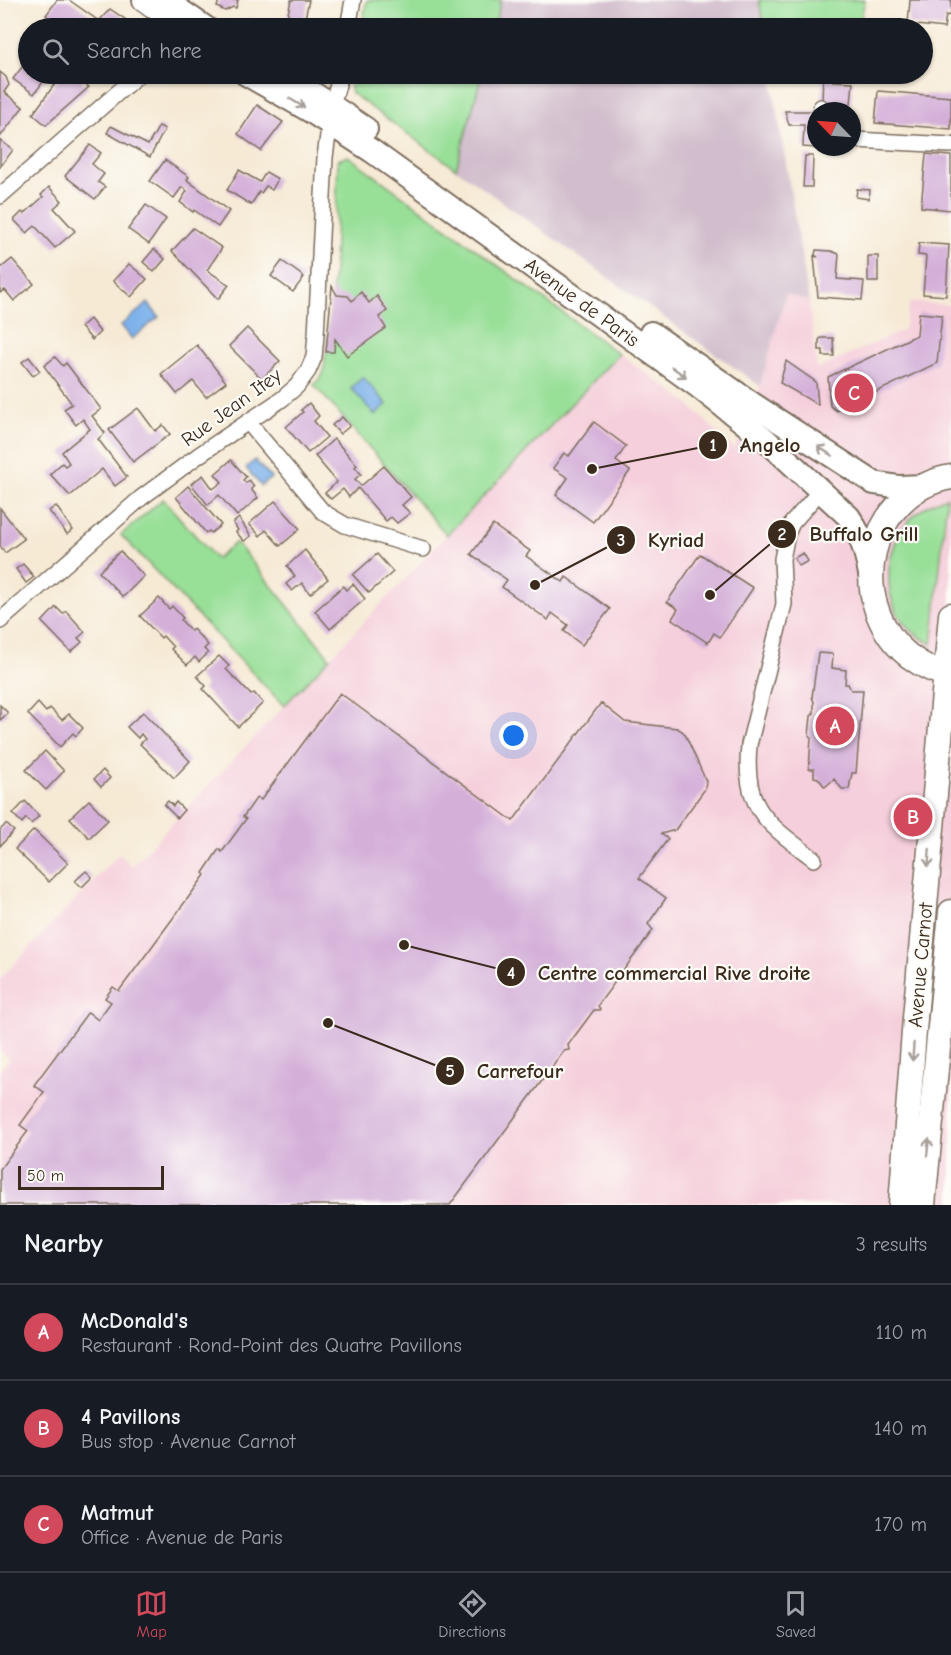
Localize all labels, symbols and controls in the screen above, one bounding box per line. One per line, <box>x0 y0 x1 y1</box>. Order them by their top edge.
search box <box>18 18 933 84</box>
icon: search <box>39 35 72 68</box>
text: Search here <box>87 38 202 64</box>
one-way arrow <box>287 98 305 109</box>
north arrow <box>807 102 861 156</box>
street label: Avenue de Paris <box>520 253 644 352</box>
street label: Rue Jean Itey <box>177 363 286 451</box>
one-way arrow <box>671 366 687 378</box>
pin: C <box>834 370 874 416</box>
callout: Angelo <box>698 426 813 465</box>
text: Angelo <box>740 433 800 457</box>
text: 1 <box>709 435 717 456</box>
one-way arrow <box>817 444 834 456</box>
callout: Buffalo Grill <box>767 514 930 553</box>
callout: Kyriad <box>606 520 717 559</box>
text: Buffalo Grill <box>809 522 919 546</box>
text: 2 <box>778 524 787 545</box>
text: Kyriad <box>648 528 704 552</box>
text: 3 <box>617 530 625 551</box>
pin: A <box>816 704 854 748</box>
your location <box>499 721 528 750</box>
pin: B <box>894 794 932 840</box>
one-way arrow <box>923 847 934 867</box>
street label: Avenue Carnot <box>904 900 938 1028</box>
callout: Centre commercial Rive droite <box>496 953 823 992</box>
text: Centre commercial Rive droite <box>538 961 810 985</box>
text: 4 <box>507 963 515 984</box>
one-way arrow <box>907 1042 918 1062</box>
callout: Carrefour <box>435 1052 575 1091</box>
text: Carrefour <box>477 1059 564 1083</box>
text: 5 <box>445 1061 455 1082</box>
one-way arrow <box>923 1137 934 1157</box>
scale bar <box>18 1163 164 1190</box>
text: 50 m <box>27 1167 64 1185</box>
text: Nearby <box>24 1229 103 1259</box>
text: 3 results <box>856 1233 927 1256</box>
text: McDonald's <box>81 1308 188 1334</box>
text: A <box>38 1321 49 1344</box>
text: 110 m <box>876 1321 927 1344</box>
text: Restaurant · Rond-Point des Quatre Pavillons <box>81 1334 462 1357</box>
text: 4 Pavillons <box>81 1404 180 1430</box>
text: B <box>37 1417 50 1440</box>
text: 140 m <box>874 1417 927 1440</box>
text: Bus stop · Avenue Carnot <box>81 1430 295 1453</box>
text: Matmut <box>81 1500 153 1526</box>
text: C <box>37 1513 50 1536</box>
text: 170 m <box>874 1513 927 1536</box>
text: Office · Avenue de Paris <box>81 1526 282 1549</box>
tab: Map <box>135 1587 168 1641</box>
tab: Directions <box>438 1587 506 1641</box>
tab: Saved <box>776 1587 816 1641</box>

